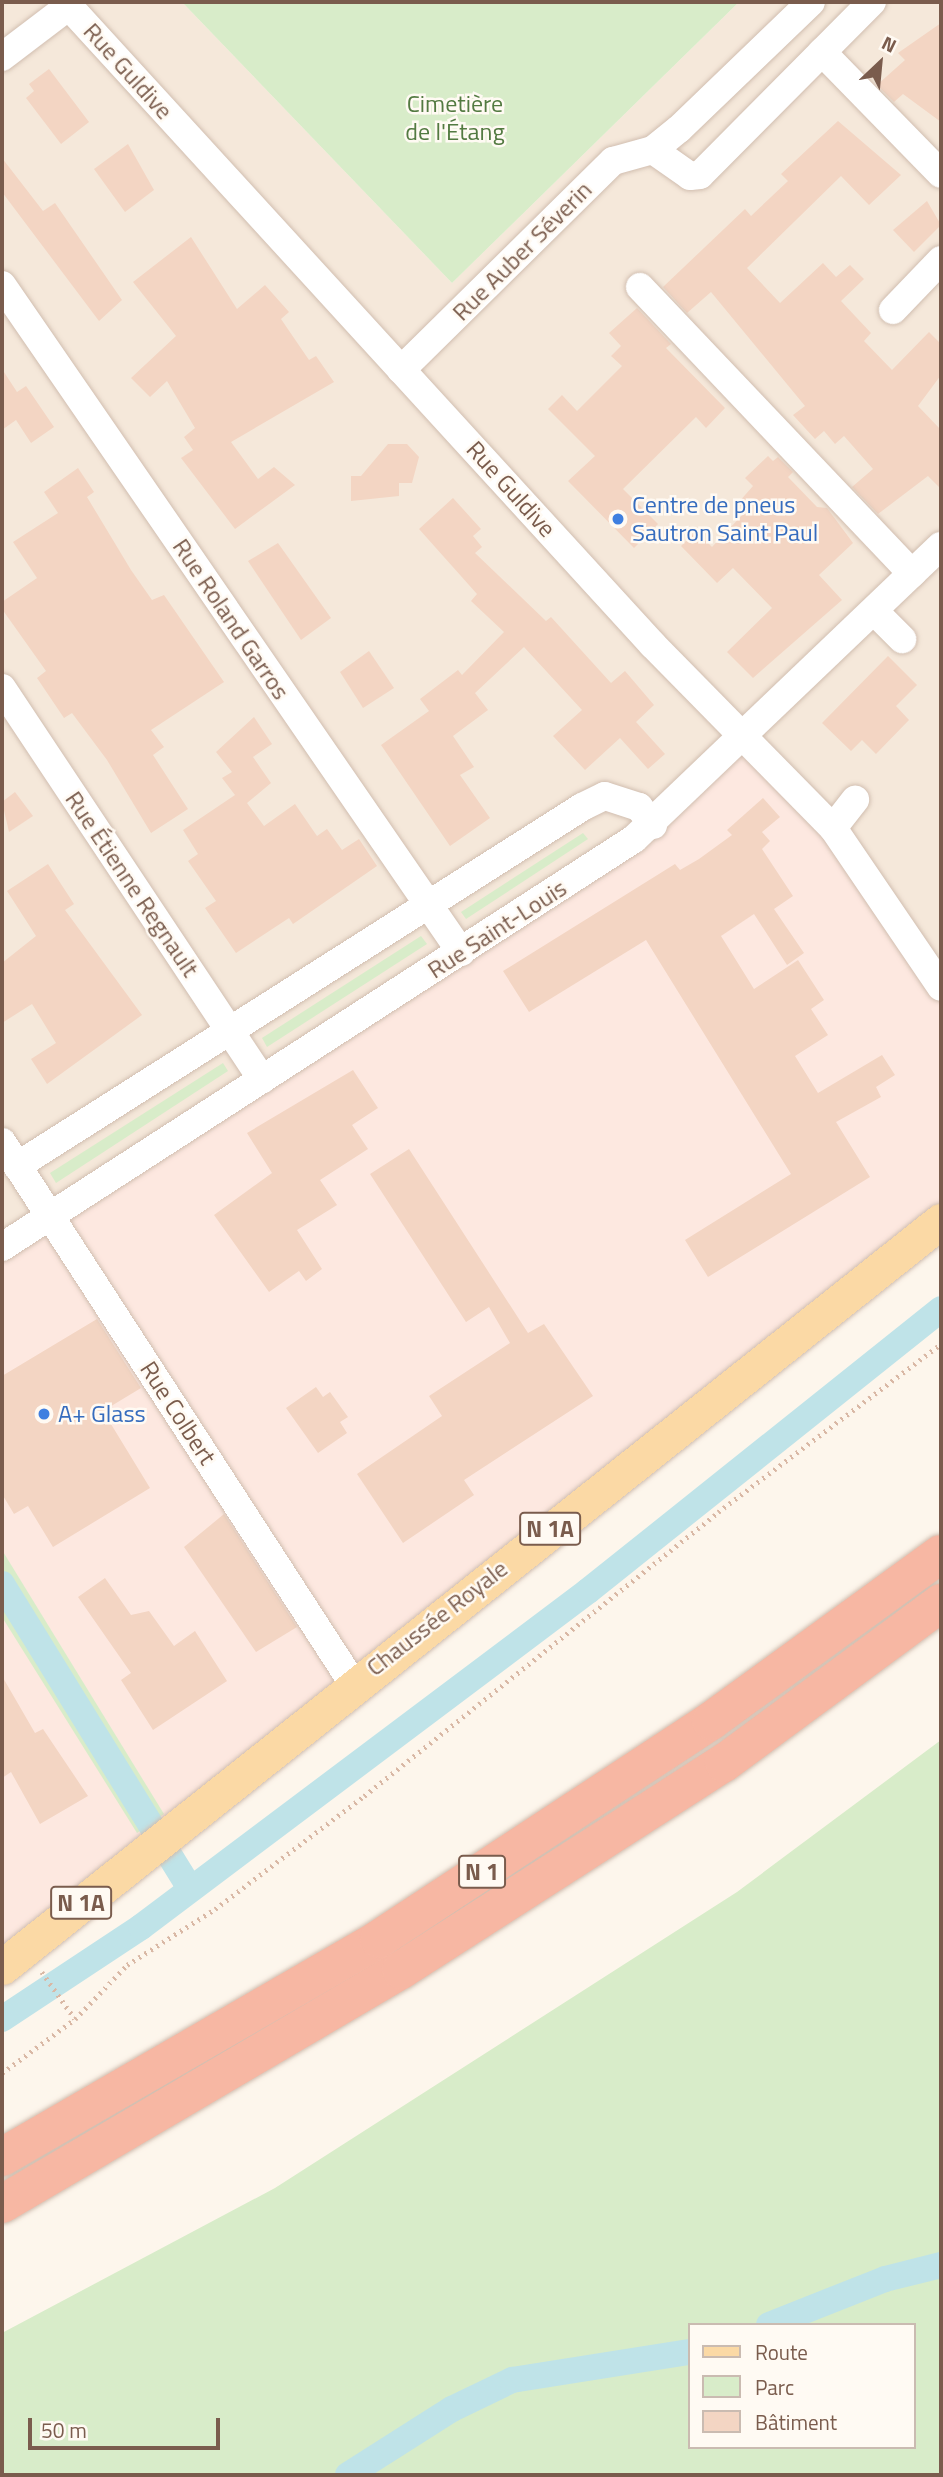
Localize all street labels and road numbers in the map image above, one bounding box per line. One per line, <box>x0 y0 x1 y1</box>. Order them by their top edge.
street label: Rue Guldive <box>77 17 179 125</box>
street label: Rue Auber Séverin <box>446 175 598 327</box>
street label: Rue Guldive <box>460 435 562 543</box>
street label: Rue Roland Garros <box>167 533 295 705</box>
street label: Rue Étienne Regnault <box>59 786 205 982</box>
street label: Rue Saint-Louis <box>422 873 572 985</box>
street label: Rue Colbert <box>134 1356 222 1470</box>
road number: N 1A <box>518 1510 582 1548</box>
street label: Chaussée Royale <box>361 1554 513 1682</box>
road number: N 1 <box>458 1853 506 1892</box>
road number: N 1A <box>50 1884 112 1922</box>

